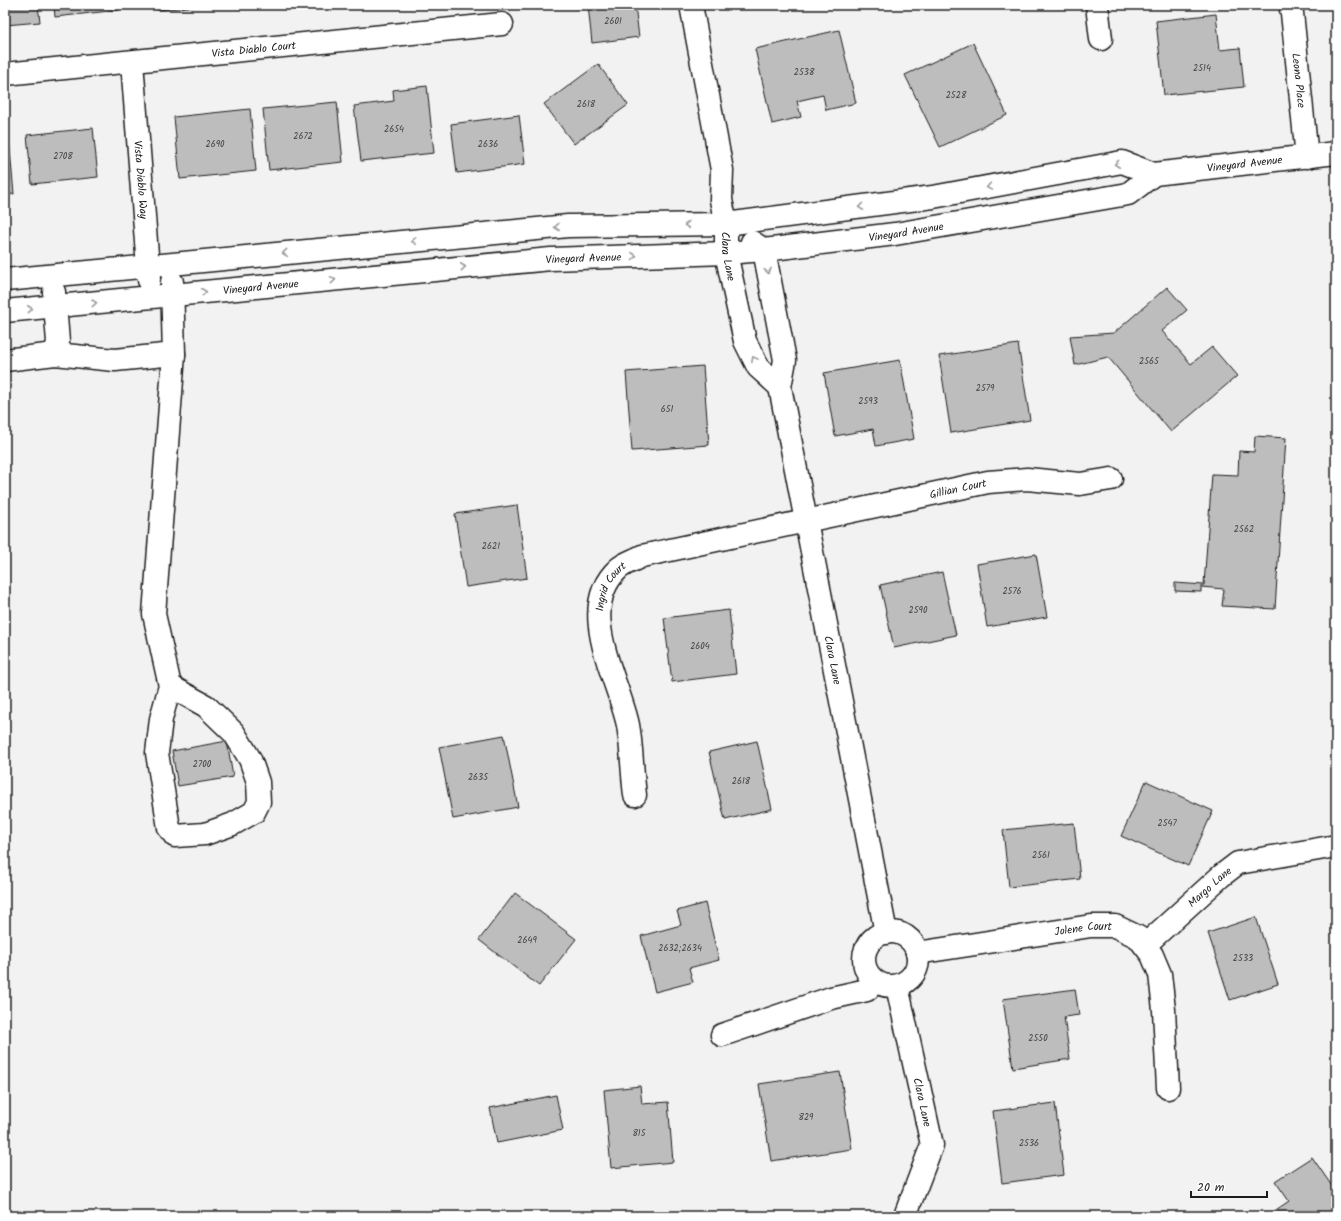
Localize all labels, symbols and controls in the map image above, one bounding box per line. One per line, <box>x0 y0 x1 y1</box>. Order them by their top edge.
house number: 2601 <box>604 14 622 29</box>
street label: Vista Diablo Court <box>211 37 298 63</box>
street label: Leona Place <box>1286 52 1310 109</box>
house number: 2514 <box>1193 61 1211 76</box>
house number: 2538 <box>794 65 815 80</box>
house number: 2528 <box>946 88 967 103</box>
house number: 2618 <box>577 97 596 112</box>
house number: 2654 <box>384 122 404 137</box>
house number: 2672 <box>293 129 313 144</box>
house number: 2690 <box>205 137 225 152</box>
house number: 2636 <box>478 137 498 152</box>
street label: Vista Diablo Way <box>128 140 152 221</box>
house number: 2708 <box>53 149 73 164</box>
street label: Vineyard Avenue <box>1206 151 1283 178</box>
one-way arrow <box>1114 159 1120 168</box>
one-way arrow <box>986 182 992 190</box>
one-way arrow <box>858 202 864 211</box>
street label: Vineyard Avenue <box>868 218 945 247</box>
one-way arrow <box>684 221 690 229</box>
one-way arrow <box>554 222 560 231</box>
street label: Clara Lane <box>716 232 740 283</box>
one-way arrow <box>411 236 417 245</box>
one-way arrow <box>282 248 288 257</box>
street label: Vineyard Avenue <box>545 249 622 269</box>
one-way arrow <box>631 252 637 260</box>
one-way arrow <box>460 263 466 272</box>
one-way arrow <box>763 268 772 274</box>
street label: Vineyard Avenue <box>222 275 300 300</box>
one-way arrow <box>330 276 336 285</box>
one-way arrow <box>201 288 207 297</box>
one-way arrow <box>91 298 97 307</box>
one-way arrow <box>27 305 33 314</box>
house number: 2565 <box>1139 354 1160 369</box>
one-way arrow <box>752 356 759 363</box>
house number: 2579 <box>976 381 995 396</box>
house number: 2593 <box>858 394 878 409</box>
house number: 651 <box>661 402 674 417</box>
street label: Gillian Court <box>928 474 989 504</box>
house number: 2562 <box>1234 522 1254 537</box>
house number: 2621 <box>482 539 500 554</box>
street label: Ingrid Court <box>591 557 630 612</box>
house number: 2576 <box>1002 584 1022 599</box>
house number: 2590 <box>909 603 928 618</box>
street label: Clara Lane <box>818 634 846 686</box>
house number: 2604 <box>690 639 710 654</box>
house number: 2700 <box>193 757 212 772</box>
house number: 2635 <box>468 770 489 785</box>
house number: 2618 <box>732 774 751 789</box>
house number: 2547 <box>1157 816 1177 831</box>
house number: 2561 <box>1032 848 1050 863</box>
street label: Margo Lane <box>1184 863 1236 912</box>
street label: Jolene Court <box>1053 918 1113 942</box>
house number: 2649 <box>517 933 537 948</box>
house number: 2632;2634 <box>658 941 702 956</box>
house number: 2533 <box>1233 951 1253 966</box>
house number: 2550 <box>1028 1031 1048 1046</box>
street label: Clara Lane <box>907 1076 936 1129</box>
house number: 829 <box>798 1110 814 1125</box>
house number: 815 <box>632 1126 647 1141</box>
house number: 2536 <box>1019 1136 1039 1151</box>
scale bar <box>1191 1173 1267 1199</box>
text: 20 m <box>1197 1178 1225 1197</box>

